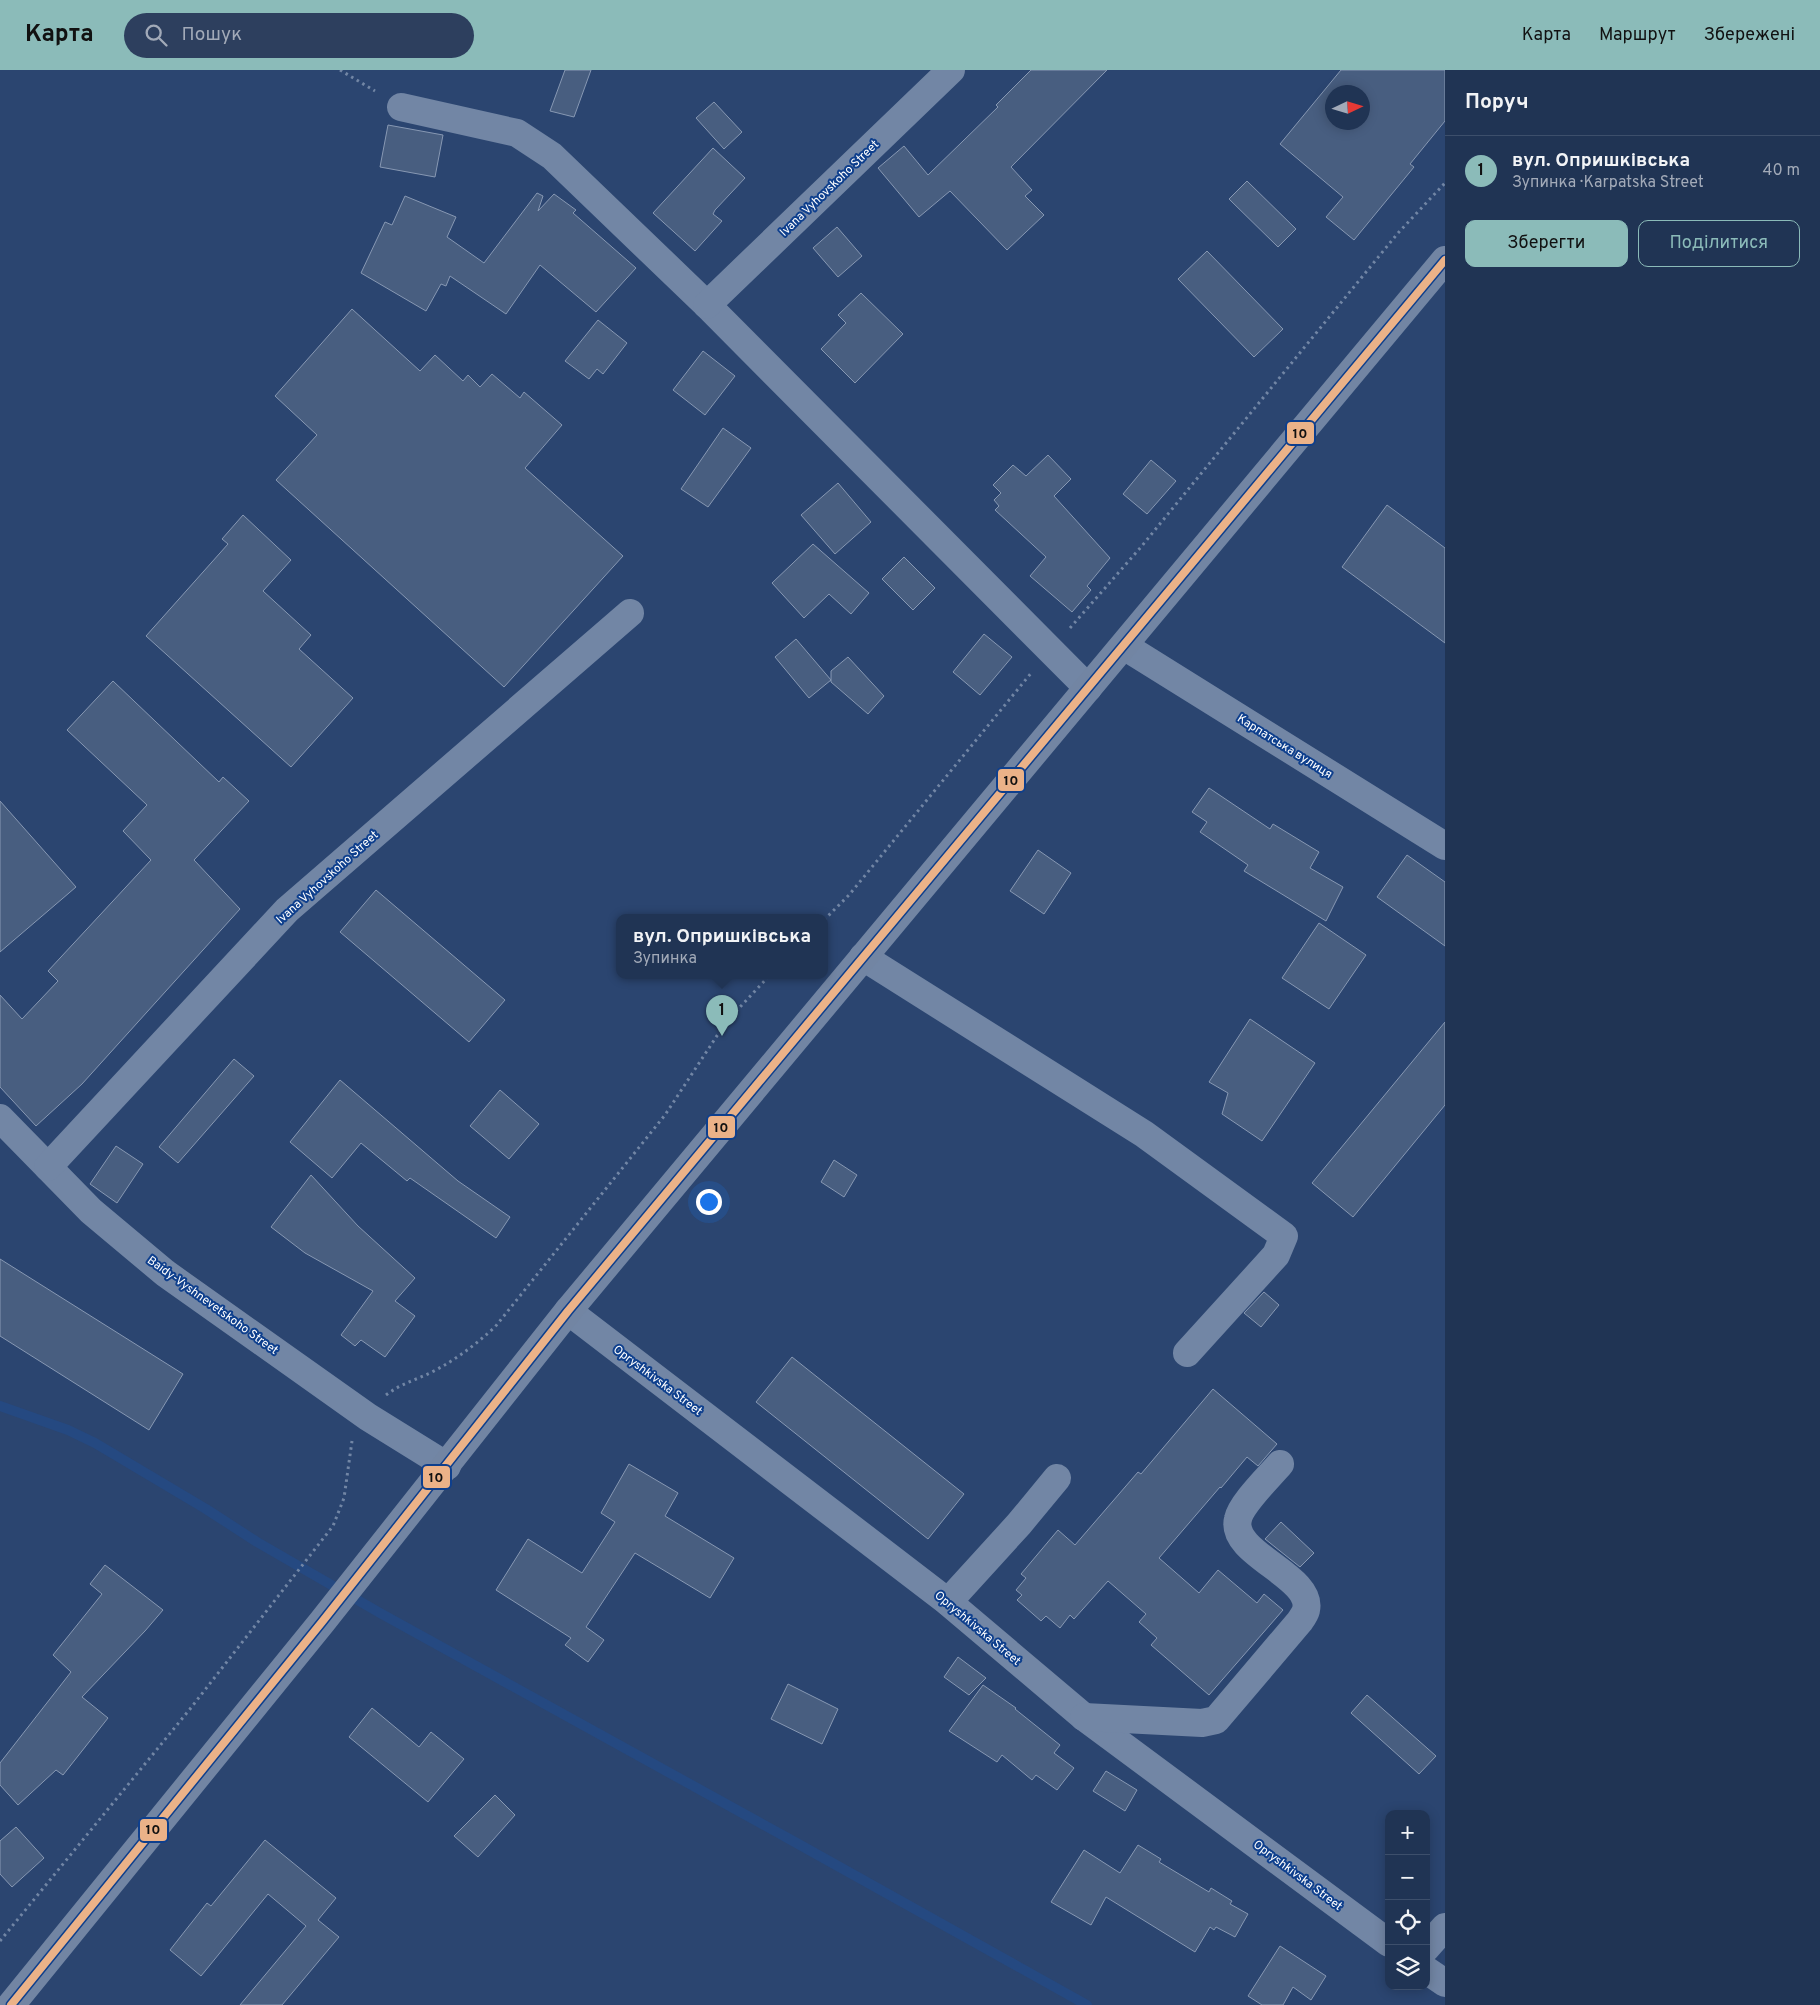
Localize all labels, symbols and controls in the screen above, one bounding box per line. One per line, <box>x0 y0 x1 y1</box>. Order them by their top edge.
search box <box>124 13 474 58</box>
text: Карта <box>25 20 94 50</box>
icon: search <box>142 21 170 49</box>
text: Пошук <box>182 23 242 47</box>
text: Карта <box>1522 24 1571 47</box>
text: Маршрут <box>1599 24 1676 47</box>
text: Збережені <box>1704 24 1795 47</box>
north arrow <box>1325 85 1370 130</box>
text: Поруч <box>1465 89 1529 116</box>
street label: Ivana Vyhovskoho Street <box>777 137 883 240</box>
text: вул. Опришківська <box>1512 149 1690 173</box>
text: 1 <box>1478 161 1484 181</box>
text: 40 m <box>1762 161 1800 181</box>
text: Зупинка · Karpatska Street <box>1512 173 1704 193</box>
button: Зберегти <box>1465 220 1628 267</box>
button: Поділитися <box>1638 220 1800 267</box>
line badge: 10 <box>1286 421 1315 445</box>
text: 10 <box>1293 426 1307 443</box>
street label: Карпатська вулиця <box>1234 711 1335 783</box>
line badge: 10 <box>997 768 1025 792</box>
text: 10 <box>1004 773 1018 790</box>
street label: Ivana Vyhovskoho Street <box>273 828 382 928</box>
popup <box>616 914 828 979</box>
text: вул. Опришківська <box>633 925 811 949</box>
text: Зупинка <box>633 949 697 969</box>
pin: 1 <box>706 995 738 1036</box>
line badge: 10 <box>707 1115 736 1139</box>
text: 10 <box>714 1120 728 1137</box>
your location <box>696 1189 722 1215</box>
street label: Baidy-Vyshnevetskoho Street <box>144 1253 281 1359</box>
street label: Opryshkivska Street <box>609 1342 705 1420</box>
line badge: 10 <box>422 1465 451 1489</box>
text: 10 <box>429 1470 443 1487</box>
street label: Opryshkivska Street <box>931 1588 1024 1670</box>
map controls <box>1385 1810 1430 1990</box>
button: + <box>1385 1810 1430 1855</box>
line badge: 10 <box>139 1818 168 1842</box>
text: 10 <box>146 1822 160 1839</box>
street label: Opryshkivska Street <box>1249 1837 1345 1915</box>
button: − <box>1385 1855 1430 1900</box>
button: locate <box>1385 1900 1430 1945</box>
button: layers <box>1385 1945 1430 1990</box>

